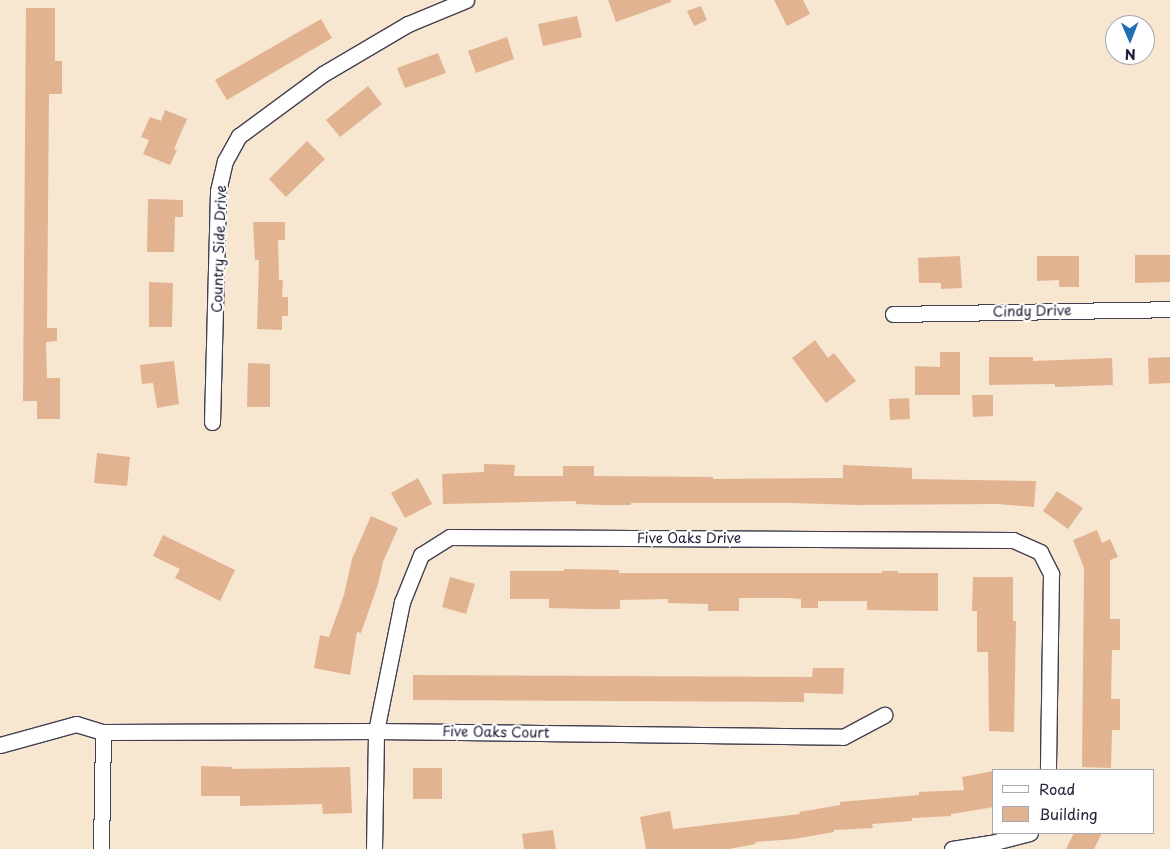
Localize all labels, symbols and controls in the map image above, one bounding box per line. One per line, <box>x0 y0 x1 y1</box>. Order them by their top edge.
north arrow <box>1105 15 1155 65</box>
text: N <box>1125 44 1136 65</box>
street label: Country Side Drive <box>208 185 230 313</box>
street label: Cindy Drive <box>992 302 1072 320</box>
street label: Five Oaks Drive <box>636 530 742 546</box>
street label: Five Oaks Court <box>442 723 550 741</box>
legend <box>992 769 1155 834</box>
text: Road <box>1039 777 1075 800</box>
text: Building <box>1039 802 1098 825</box>

